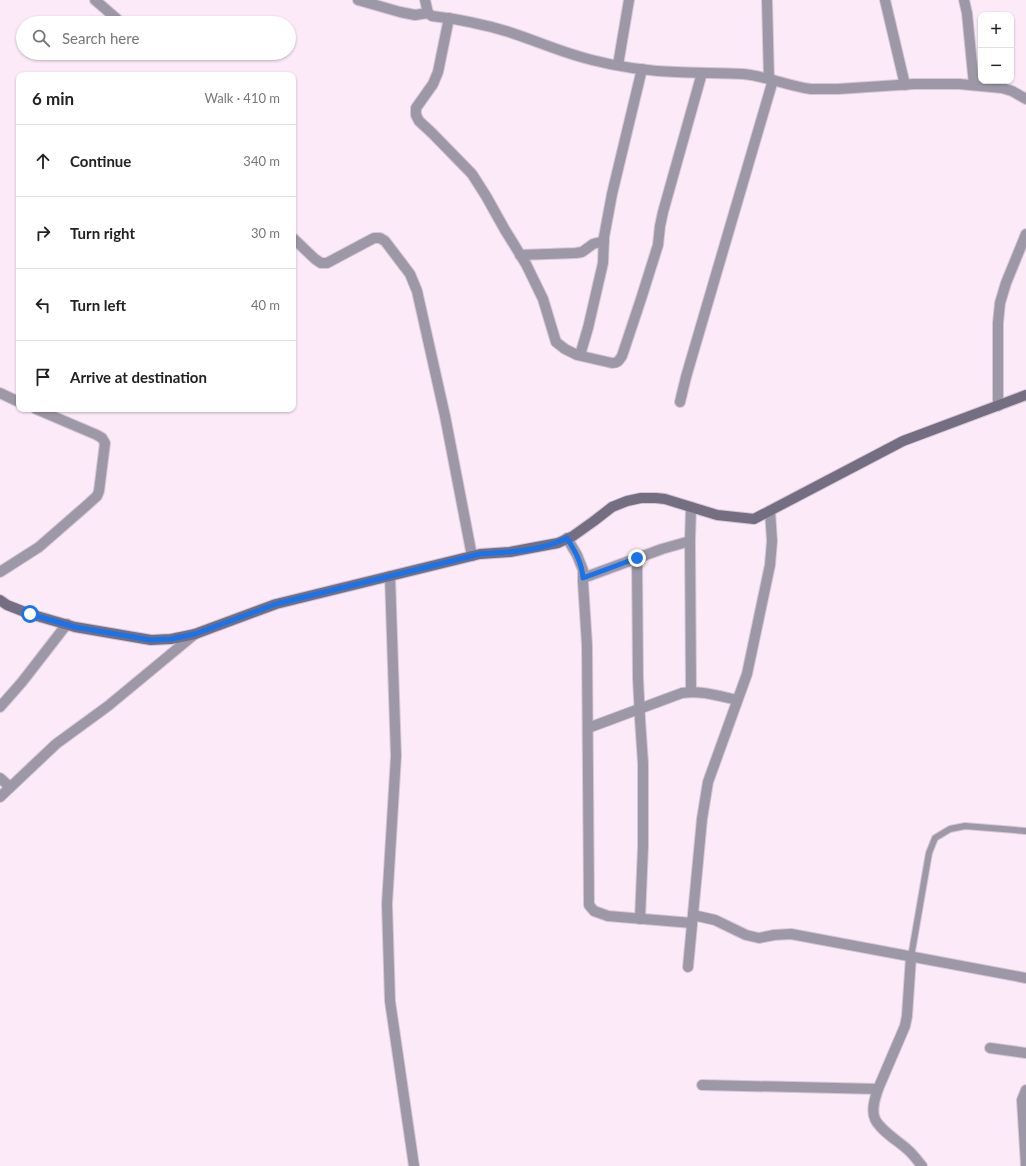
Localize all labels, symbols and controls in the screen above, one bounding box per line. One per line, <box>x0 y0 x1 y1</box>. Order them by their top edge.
map controls <box>978 12 1014 84</box>
button: + <box>978 12 1014 48</box>
search box <box>16 16 296 60</box>
icon: search <box>30 27 52 49</box>
text: Search here <box>62 29 139 47</box>
button: − <box>978 48 1014 84</box>
text: 6 min <box>32 88 74 109</box>
text: Walk · 410 m <box>204 90 280 106</box>
icon: ahead <box>32 150 54 172</box>
text: Continue <box>70 152 131 170</box>
text: 340 m <box>243 153 280 169</box>
icon: right <box>32 222 54 244</box>
text: Turn right <box>70 224 135 242</box>
text: 30 m <box>251 225 280 241</box>
icon: left <box>32 294 54 316</box>
text: Turn left <box>70 296 126 314</box>
text: 40 m <box>251 297 280 313</box>
icon: arrive <box>32 366 54 388</box>
text: Arrive at destination <box>70 368 207 386</box>
route end <box>628 549 646 567</box>
route start <box>21 605 39 623</box>

